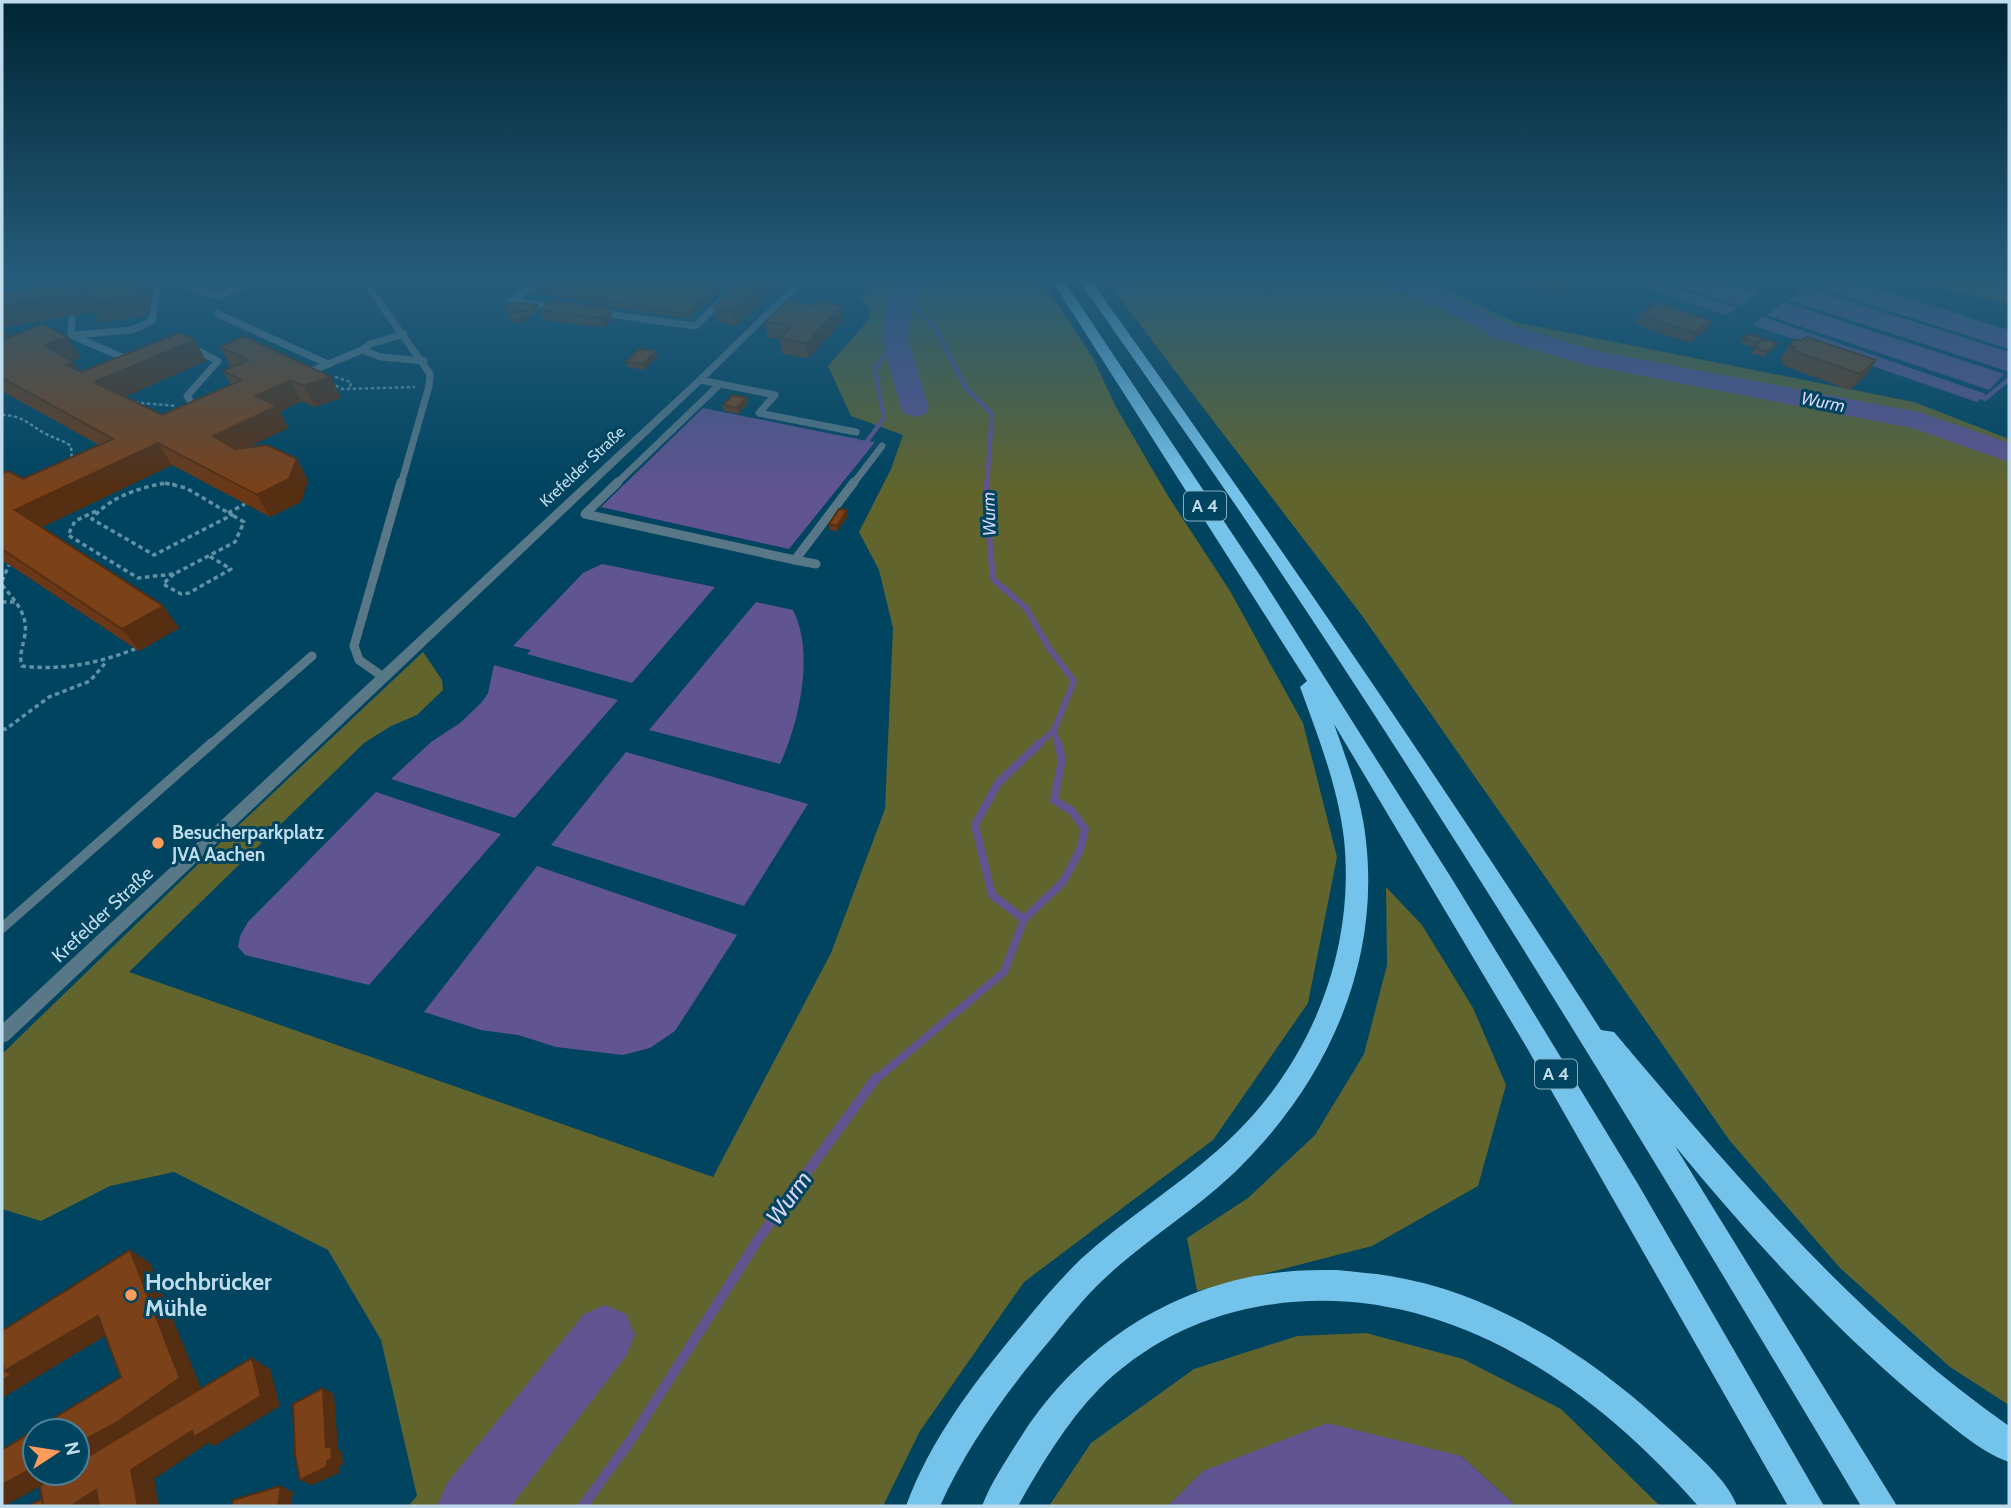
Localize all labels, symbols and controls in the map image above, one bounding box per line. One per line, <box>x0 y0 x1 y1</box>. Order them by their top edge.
water label: Wurm <box>1799 387 1847 417</box>
street label: Krefelder Straße <box>536 422 629 511</box>
water label: Wurm <box>977 491 1001 537</box>
road number: A 4 <box>1184 492 1226 520</box>
place label: Besucherparkplatz JVA Aachen <box>171 821 324 866</box>
marker: Besucherparkplatz JVA Aachen <box>150 835 166 851</box>
street label: Krefelder Straße <box>47 862 158 967</box>
road number: A 4 <box>1535 1059 1577 1088</box>
water label: Wurm <box>759 1165 818 1230</box>
place label: Hochbrücker Mühle <box>145 1268 272 1322</box>
marker: Hochbrücker Mühle <box>123 1287 139 1303</box>
north arrow <box>21 1417 91 1487</box>
text: N <box>59 1440 85 1458</box>

